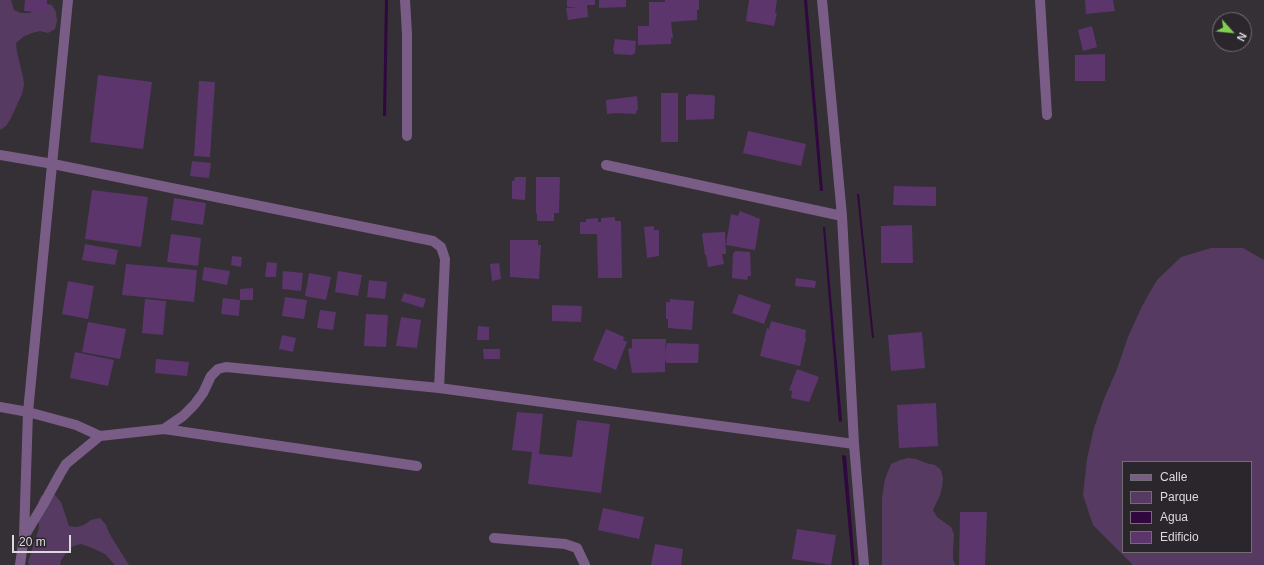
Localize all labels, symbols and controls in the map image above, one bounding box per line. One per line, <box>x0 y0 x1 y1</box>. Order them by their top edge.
north arrow <box>1212 12 1252 52</box>
text: N <box>1235 31 1249 43</box>
legend <box>1122 461 1252 553</box>
text: Calle <box>1160 470 1187 484</box>
text: Parque <box>1160 490 1199 504</box>
text: Agua <box>1160 510 1188 524</box>
scale bar <box>14 527 73 553</box>
text: Edificio <box>1160 530 1199 544</box>
text: 20 m <box>19 535 46 549</box>

